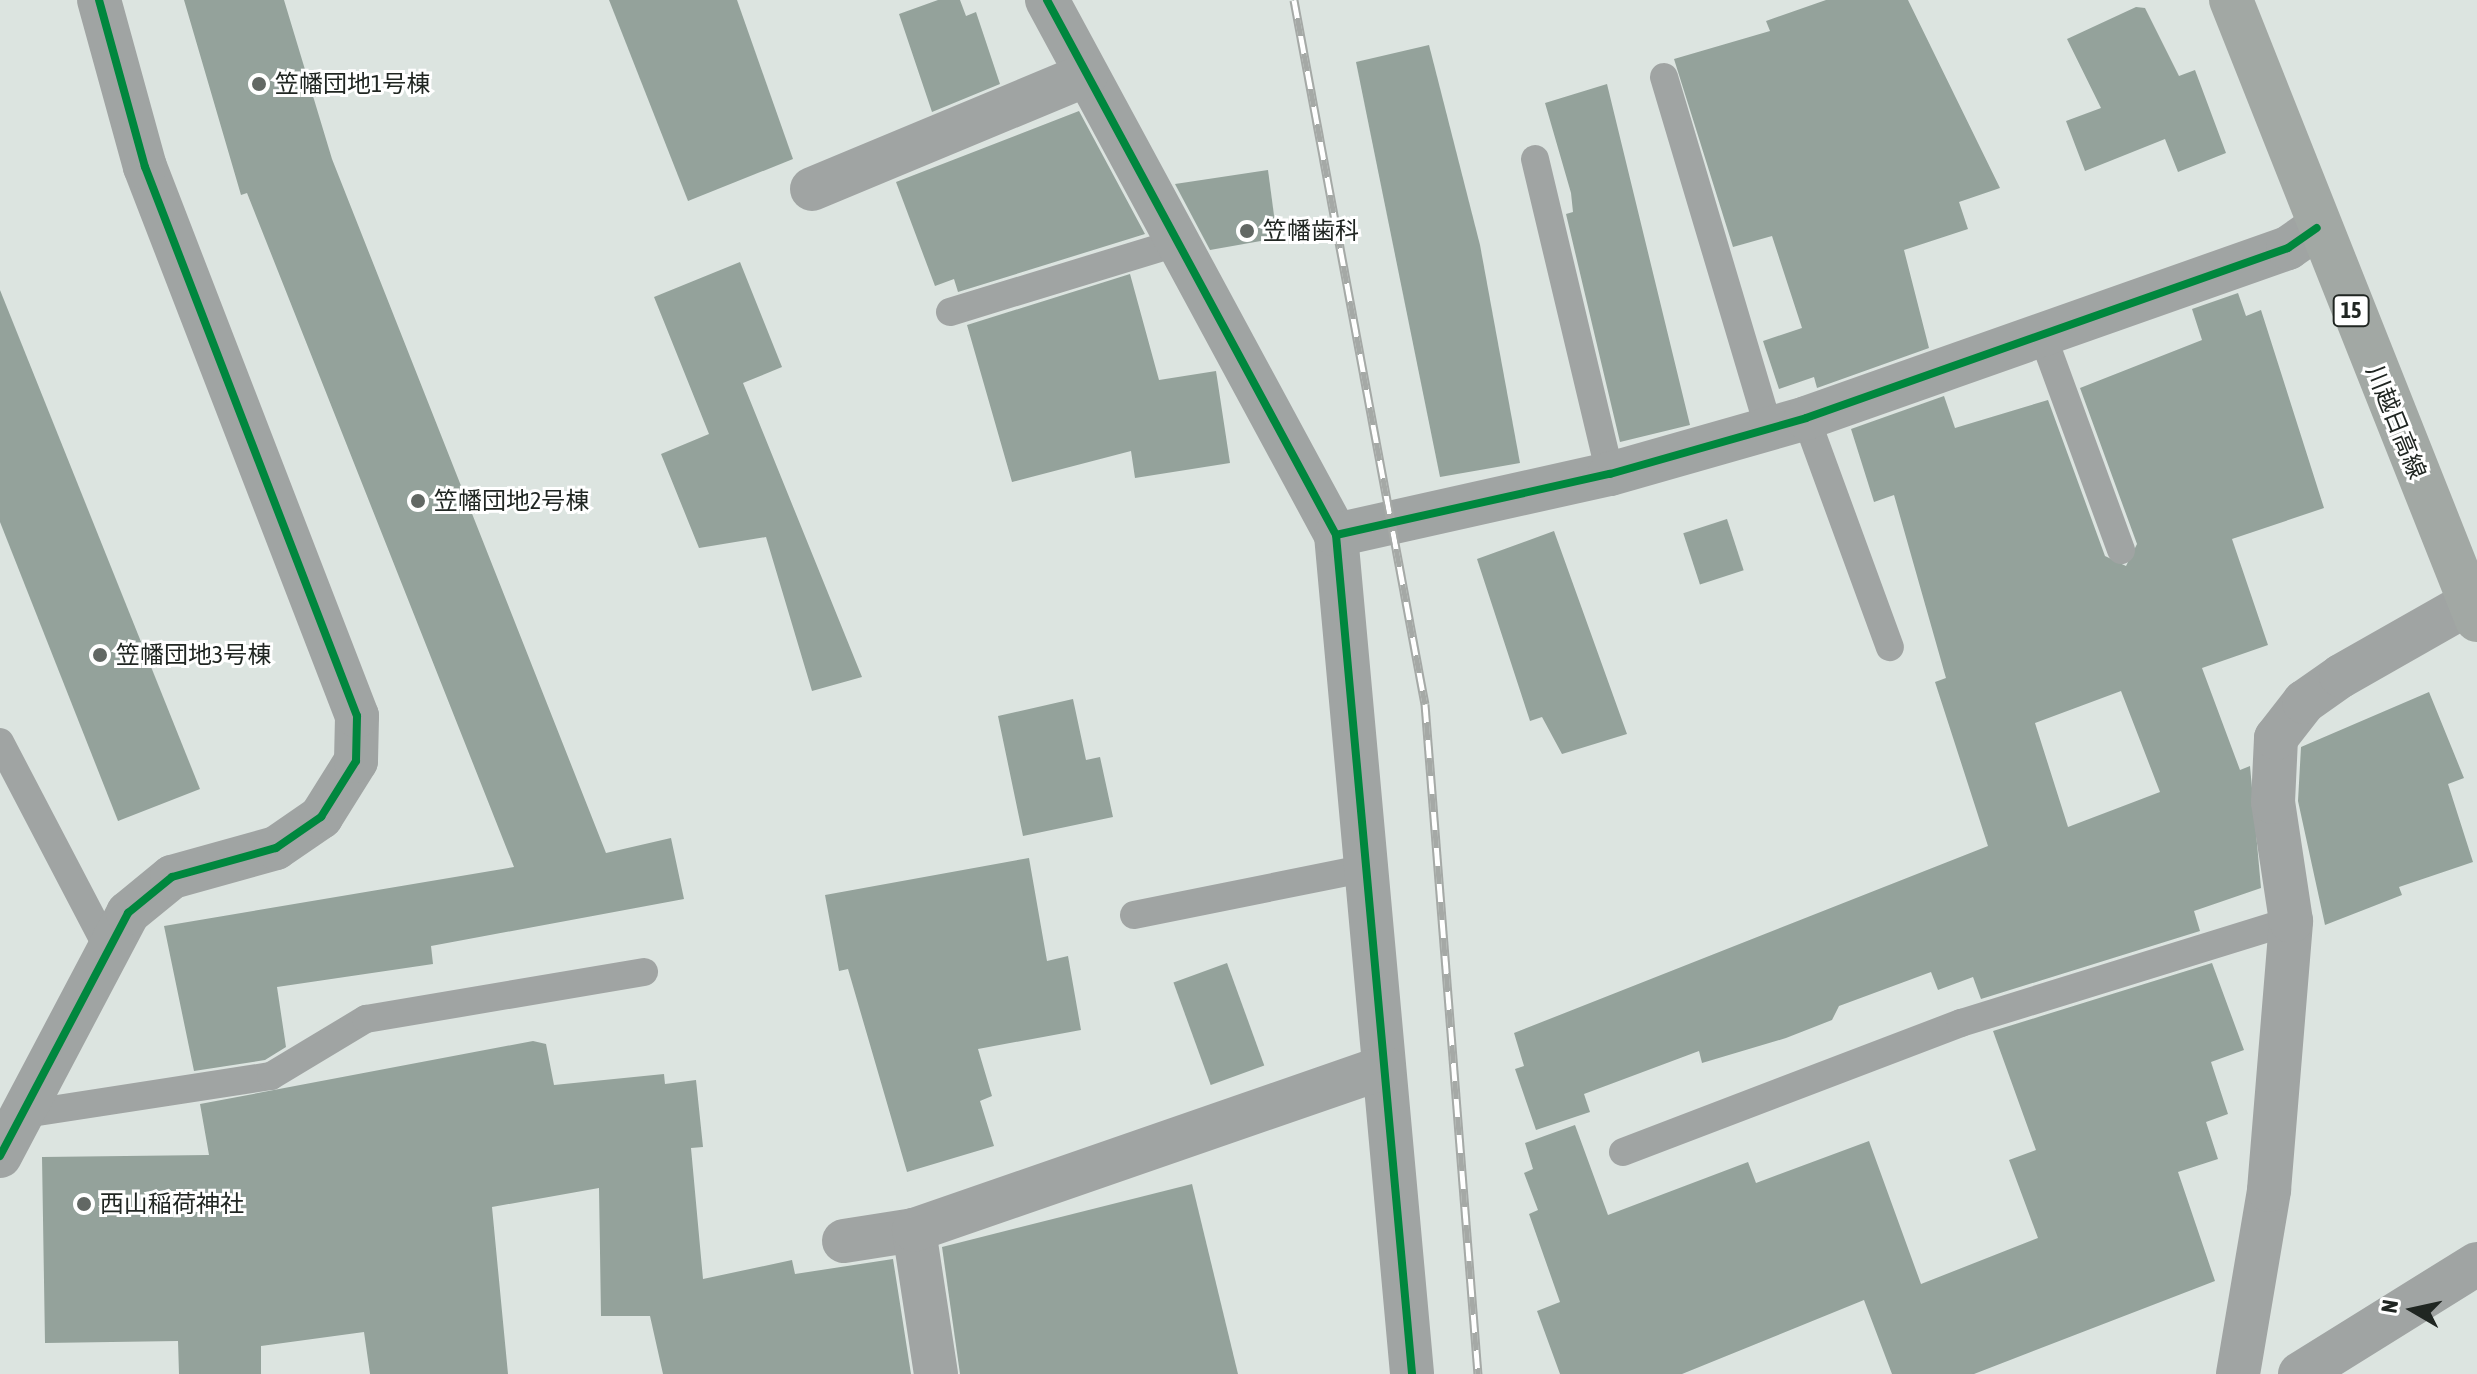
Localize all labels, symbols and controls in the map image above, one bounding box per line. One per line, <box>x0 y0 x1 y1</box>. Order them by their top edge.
place label: 笠幡団地1号棟 <box>275 70 430 98</box>
marker: 笠幡団地1号棟 <box>250 75 268 93</box>
place label: 笠幡歯科 <box>1263 217 1359 245</box>
marker: 笠幡歯科 <box>1238 222 1256 240</box>
road number: 15 <box>2331 293 2371 329</box>
street label: 川越日高線 <box>2360 361 2432 483</box>
place label: 笠幡団地2号棟 <box>434 487 589 515</box>
marker: 笠幡団地2号棟 <box>409 492 427 510</box>
place label: 笠幡団地3号棟 <box>116 641 271 669</box>
marker: 笠幡団地3号棟 <box>91 646 109 664</box>
place label: 西山稲荷神社 <box>100 1190 244 1218</box>
marker: 西山稲荷神社 <box>75 1195 93 1213</box>
north arrow <box>2373 1270 2453 1350</box>
text: N <box>2375 1298 2403 1315</box>

